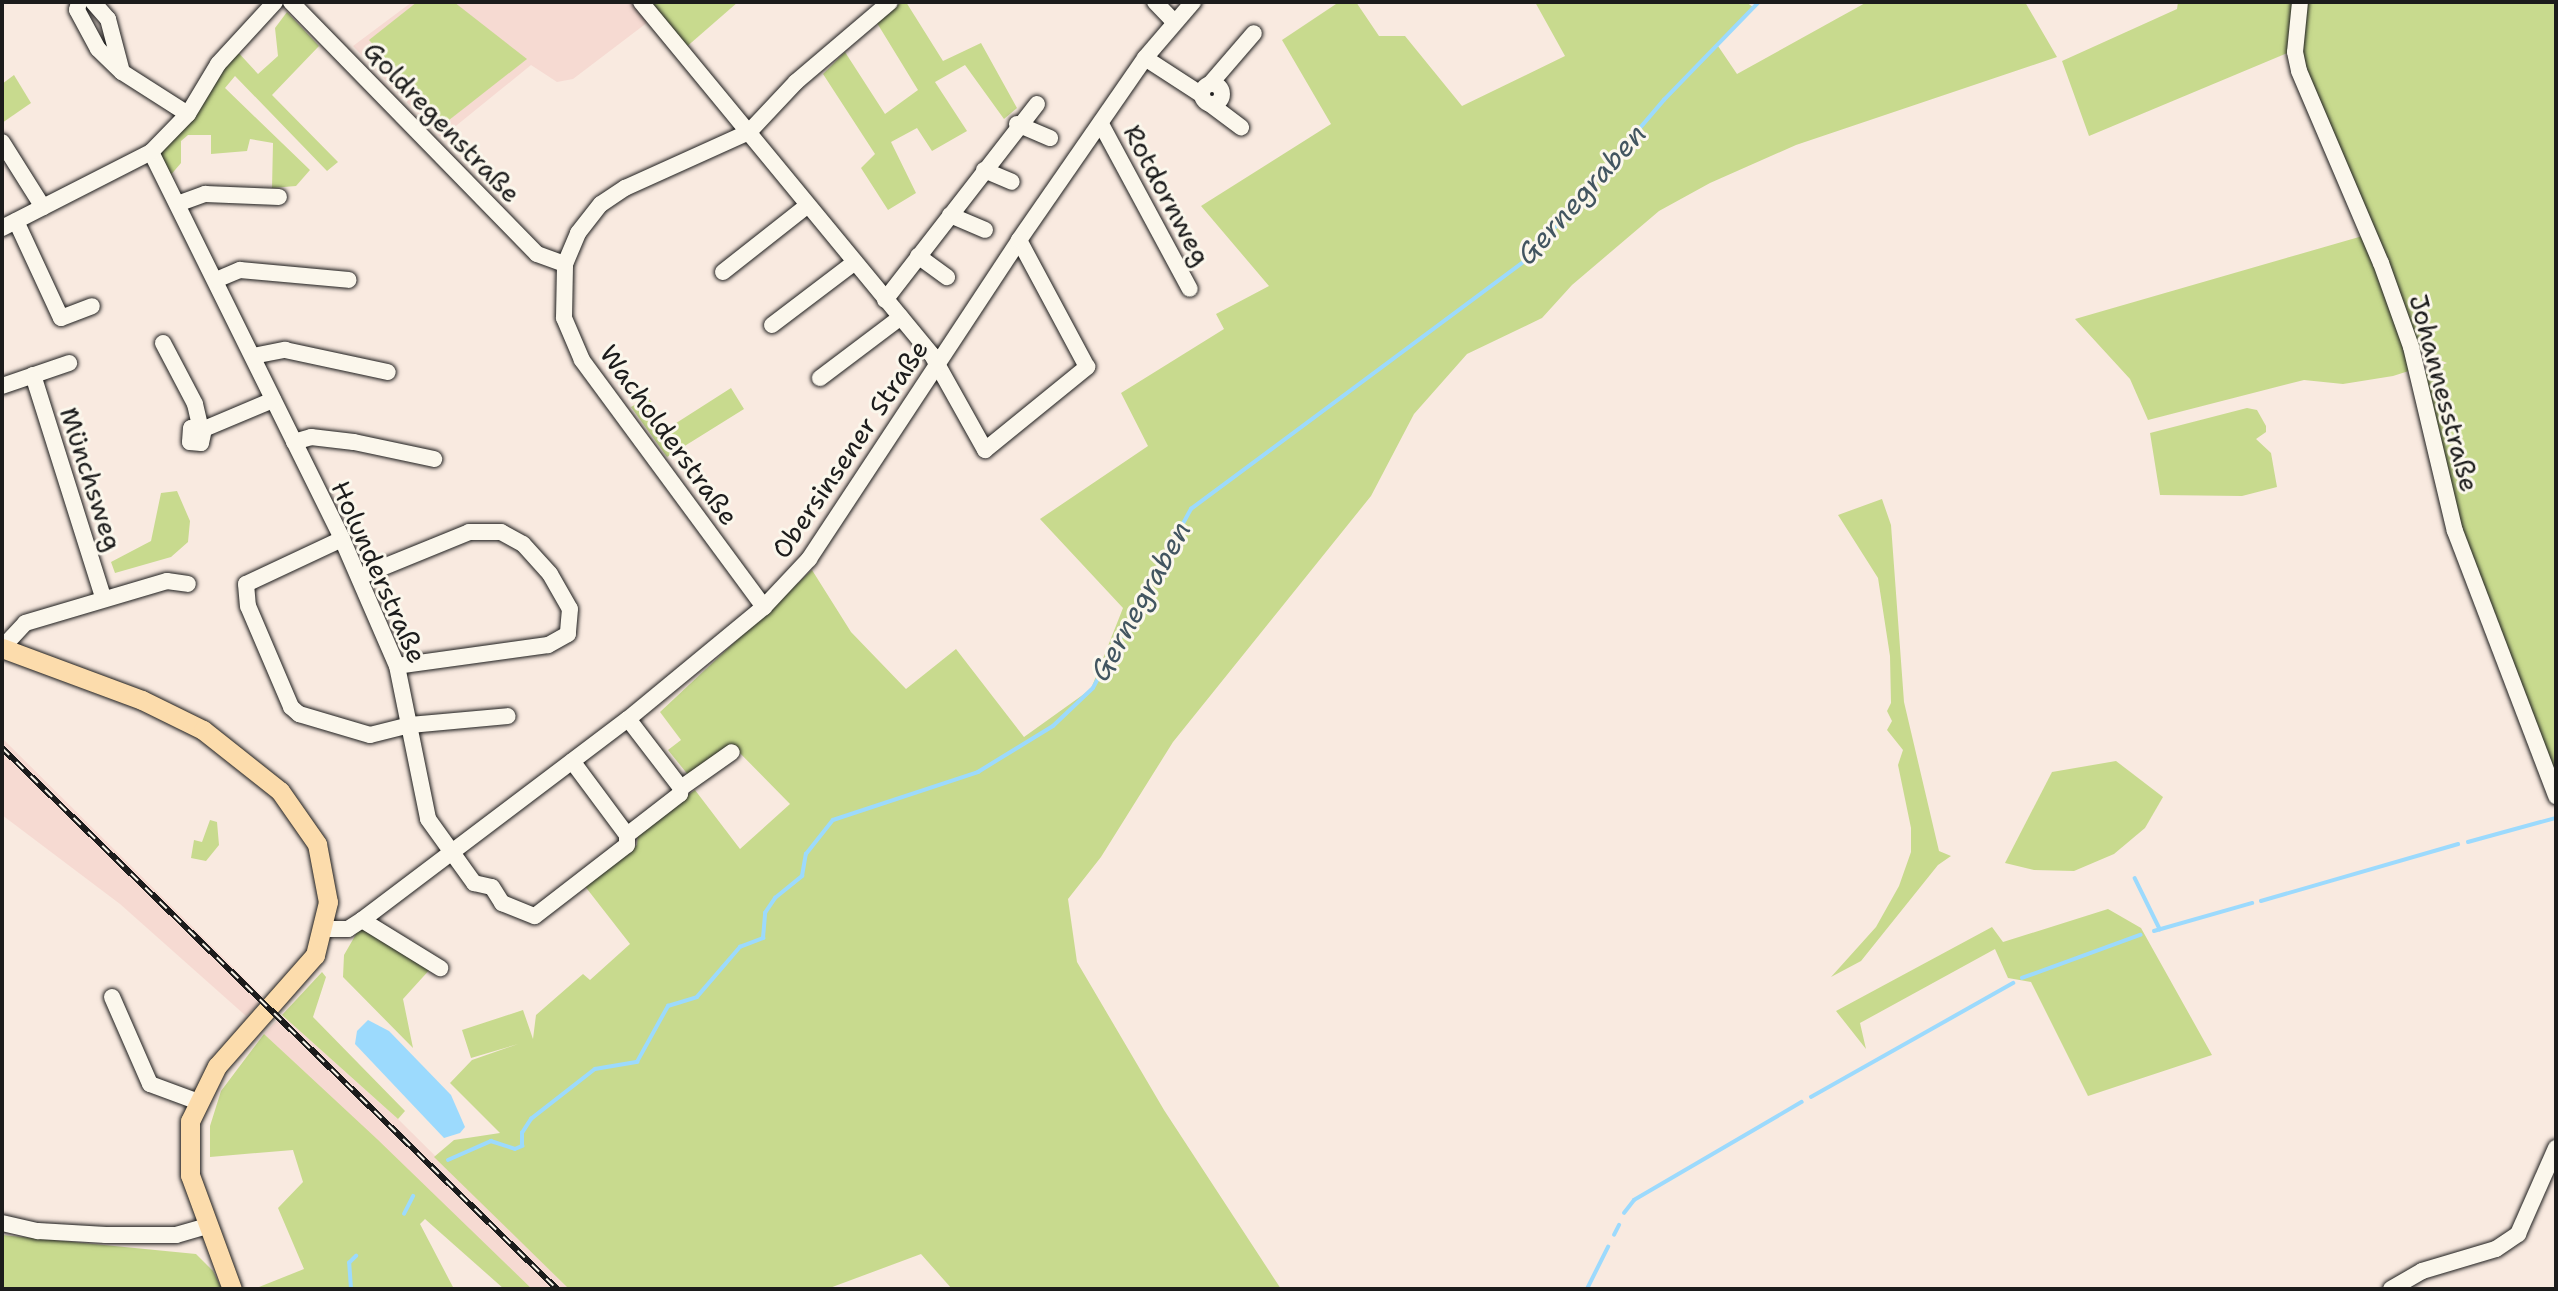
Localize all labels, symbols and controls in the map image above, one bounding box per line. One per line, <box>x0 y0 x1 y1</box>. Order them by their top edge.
street label: Goldregenstraße <box>357 35 527 209</box>
water label: Gernegraben <box>1509 117 1653 271</box>
street label: Rotdornweg <box>1117 119 1217 271</box>
street label: Johannesstraße <box>2403 291 2485 495</box>
street label: Obersinsener Straße <box>765 334 935 564</box>
street label: Wacholderstraße <box>593 339 745 531</box>
street label: Münchsweg <box>53 403 129 555</box>
street label: Holunderstraße <box>325 476 433 668</box>
water label: Gernegraben <box>1082 515 1198 687</box>

